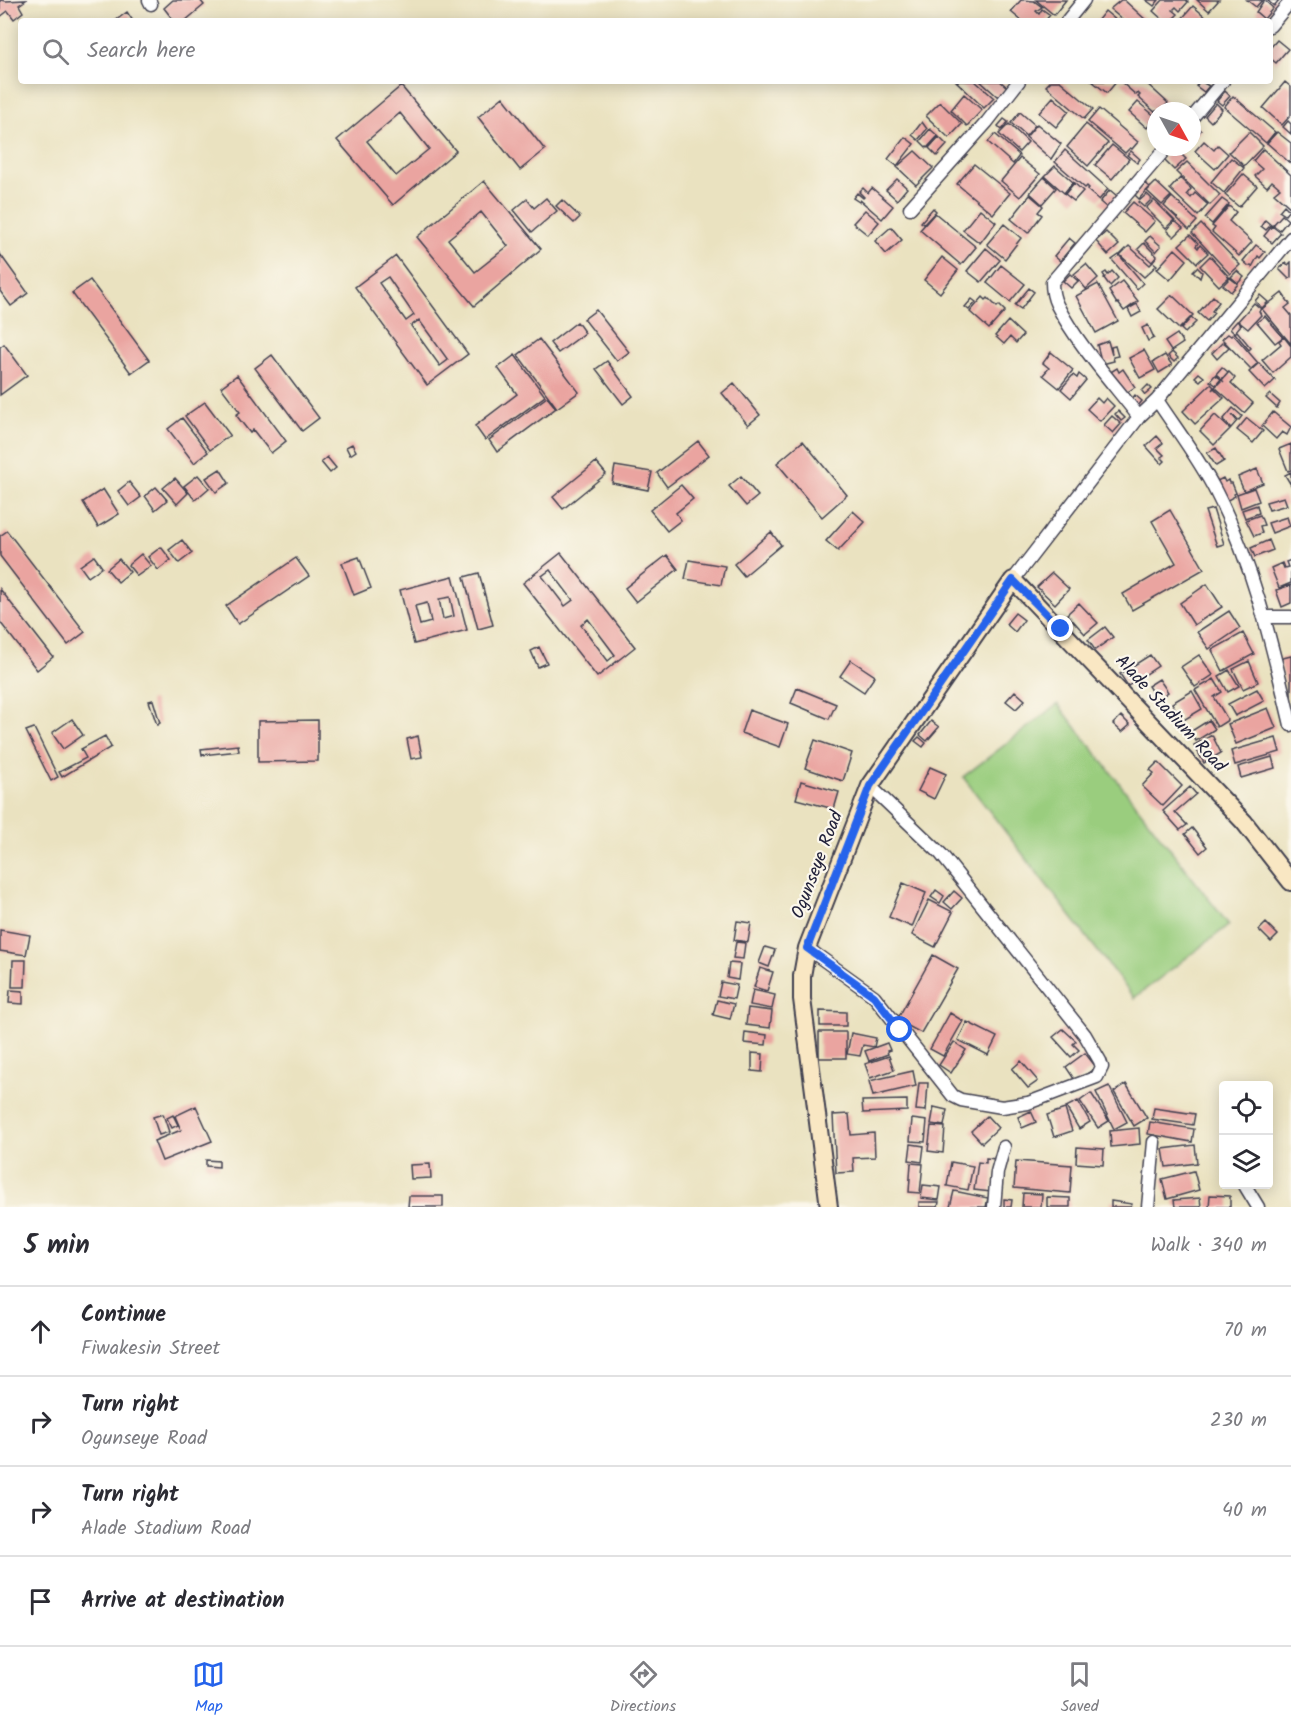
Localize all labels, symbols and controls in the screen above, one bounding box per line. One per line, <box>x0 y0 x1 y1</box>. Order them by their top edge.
search box <box>18 18 1273 84</box>
text: Search here <box>87 34 195 69</box>
icon: search <box>39 35 72 68</box>
north arrow <box>1147 102 1201 156</box>
route end <box>1047 615 1073 641</box>
street label: Alade Stadium Road <box>1107 648 1233 780</box>
street label: Ogunseye Road <box>784 806 852 923</box>
route start <box>886 1016 912 1042</box>
map controls <box>1219 1081 1273 1189</box>
button: locate <box>1219 1081 1273 1135</box>
button: layers <box>1219 1135 1273 1189</box>
text: 5 min <box>24 1225 90 1267</box>
text: Walk · 340 m <box>1151 1230 1267 1262</box>
text: Continue <box>81 1298 166 1333</box>
icon: ahead <box>24 1315 57 1348</box>
text: 70 m <box>1224 1315 1267 1347</box>
text: Fiwakesin Street <box>81 1333 220 1365</box>
text: Turn right <box>81 1388 179 1423</box>
icon: right <box>24 1405 57 1438</box>
text: 230 m <box>1210 1405 1267 1437</box>
text: Ogunseye Road <box>81 1423 207 1455</box>
text: Turn right <box>81 1478 179 1513</box>
icon: right <box>24 1495 57 1528</box>
text: 40 m <box>1222 1495 1267 1527</box>
text: Alade Stadium Road <box>81 1513 251 1545</box>
text: Arrive at destination <box>81 1584 284 1619</box>
icon: arrive <box>24 1585 57 1618</box>
tab: Map <box>192 1658 225 1719</box>
tab: Directions <box>610 1658 676 1719</box>
tab: Saved <box>1061 1658 1099 1719</box>

